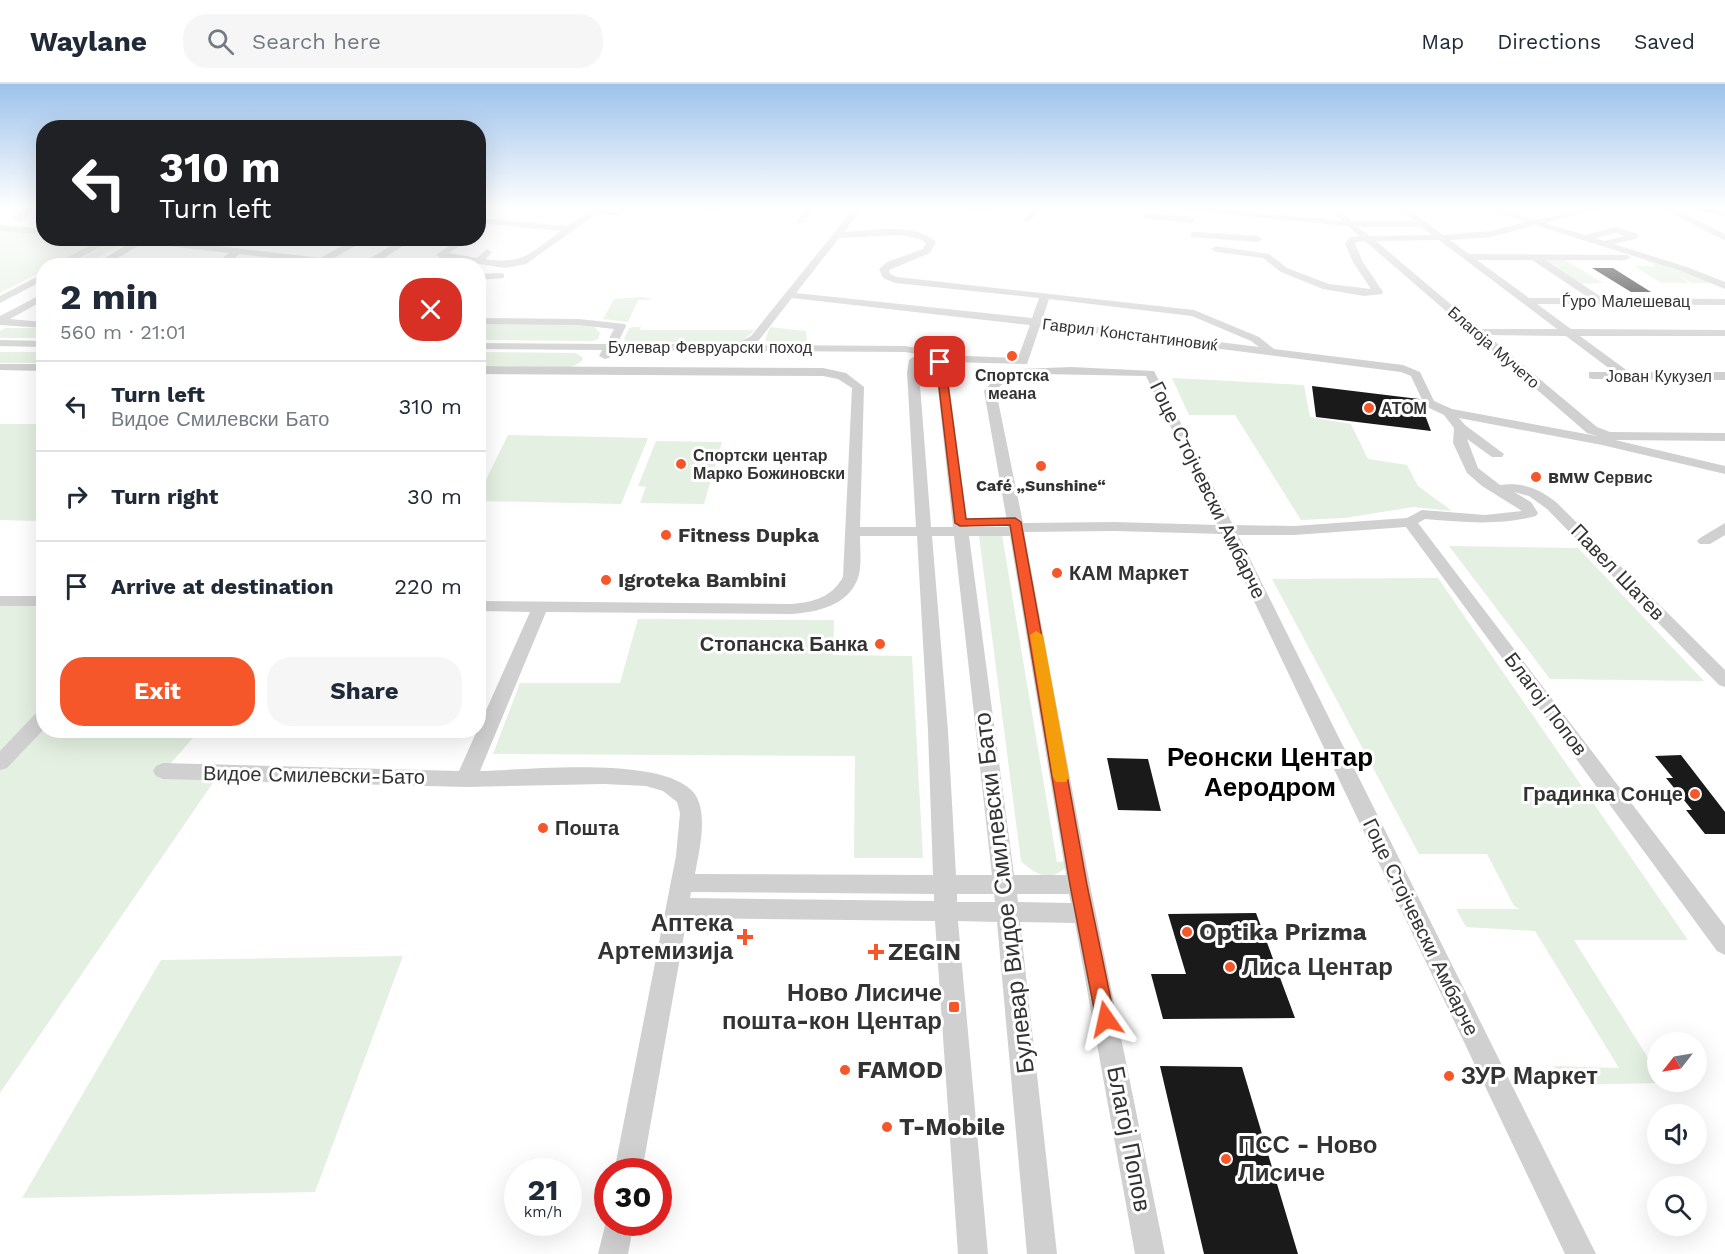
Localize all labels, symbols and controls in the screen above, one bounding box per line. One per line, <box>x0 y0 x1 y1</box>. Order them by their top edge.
search box <box>183 14 603 68</box>
text: Waylane <box>30 25 147 58</box>
icon: search <box>204 25 237 58</box>
text: Search here <box>252 29 381 54</box>
text: Map <box>1421 29 1464 54</box>
text: Directions <box>1497 29 1601 54</box>
text: Saved <box>1634 29 1695 54</box>
text: 310 m <box>159 143 281 192</box>
icon: left <box>60 144 138 222</box>
text: Turn left <box>159 193 271 225</box>
text: 2 min <box>60 276 158 318</box>
button: close <box>399 278 462 341</box>
street label: Ѓуро Малешевац <box>1562 292 1690 311</box>
street label: Благоја Мучето <box>1444 302 1543 392</box>
street label: Гаврил Константиновиќ <box>1041 314 1220 355</box>
text: 560 m · 21:01 <box>60 320 186 344</box>
pin <box>914 336 965 387</box>
street label: Булевар Февруарски поход <box>608 338 813 357</box>
icon: arrive <box>923 345 956 378</box>
marker: Спортска меана <box>1005 349 1019 363</box>
place label: Спортска меана <box>975 366 1049 403</box>
street label: Јован Кукузел <box>1606 367 1712 386</box>
street label: Гоце Стојчевски Амбарче <box>1145 377 1271 603</box>
text: Turn left <box>111 382 205 407</box>
icon: left <box>60 390 93 423</box>
text: 310 m <box>398 394 462 419</box>
place label: АТОМ <box>1381 399 1427 418</box>
marker: АТОМ <box>1362 401 1376 415</box>
text: Видое Смилевски Бато <box>111 407 329 431</box>
place label: Спортски центар Марко Божиновски <box>693 446 845 483</box>
marker: Спортски центар Марко Божиновски <box>674 457 688 471</box>
marker: Café „Sunshine“ <box>1034 459 1048 473</box>
place label: BMW Сервис <box>1548 468 1653 487</box>
marker: BMW Сервис <box>1529 470 1543 484</box>
place label: Café „Sunshine“ <box>976 476 1106 495</box>
icon: right <box>60 480 93 513</box>
text: Turn right <box>111 484 218 509</box>
text: 30 m <box>407 484 462 509</box>
street label: Павел Шатев <box>1566 519 1670 625</box>
place label: Fitness Dupka <box>678 523 819 547</box>
marker: Fitness Dupka <box>659 528 673 542</box>
place label: КАМ Маркет <box>1069 561 1189 585</box>
marker: КАМ Маркет <box>1050 566 1064 580</box>
place label: Igroteka Bambini <box>618 568 786 592</box>
icon: arrive <box>60 570 93 603</box>
marker: Igroteka Bambini <box>599 573 613 587</box>
text: Arrive at destination <box>111 574 334 599</box>
text: 220 m <box>394 574 462 599</box>
place label: Стопанска Банка <box>700 632 869 656</box>
marker: Стопанска Банка <box>873 637 887 651</box>
street label: Благој Попов <box>1499 648 1593 760</box>
button: Exit <box>60 657 255 726</box>
button: Share <box>267 657 462 726</box>
street label: Булевар Видое Смилевски Бато <box>968 711 1040 1075</box>
district label: Реонски Центар Аеродром <box>1167 742 1373 802</box>
street label: Видое Смилевски-Бато <box>203 761 425 789</box>
place label: Градинка Сонце <box>1523 782 1683 806</box>
marker: Градинка Сонце <box>1688 787 1702 801</box>
street label: Гоце Стојчевски Амбарче <box>1358 814 1484 1040</box>
place label: Пошта <box>555 816 620 840</box>
marker: Пошта <box>536 821 550 835</box>
place label: Аптека Артемизија <box>597 909 734 965</box>
place label: Optika Prizma <box>1199 918 1367 946</box>
marker: Optika Prizma <box>1180 925 1194 939</box>
marker: Аптека Артемизија <box>738 930 752 944</box>
place label: ZEGIN <box>888 938 961 966</box>
marker: ZEGIN <box>869 945 883 959</box>
place label: Лиса Центар <box>1242 953 1393 981</box>
marker: Лиса Центар <box>1223 960 1237 974</box>
place label: Ново Лисиче пошта-кон Центар <box>722 979 942 1035</box>
position arrow <box>1074 987 1138 1051</box>
marker: Ново Лисиче пошта-кон Центар <box>947 1000 961 1014</box>
north arrow <box>1647 1032 1707 1092</box>
map controls <box>1647 1032 1707 1236</box>
place label: FAMOD <box>857 1056 943 1084</box>
place label: ЗУР Маркет <box>1461 1062 1598 1090</box>
marker: FAMOD <box>838 1063 852 1077</box>
street label: Благој Попов <box>1101 1064 1157 1214</box>
marker: ЗУР Маркет <box>1442 1069 1456 1083</box>
button: sound <box>1647 1104 1707 1164</box>
place label: T-Mobile <box>899 1113 1005 1141</box>
marker: T-Mobile <box>880 1120 894 1134</box>
place label: ПСС - Ново Лисиче <box>1238 1131 1377 1187</box>
marker: ПСС - Ново Лисиче <box>1219 1152 1233 1166</box>
speed limit sign: 30 <box>594 1158 672 1236</box>
text: 21 <box>528 1172 558 1207</box>
button: search <box>1647 1176 1707 1236</box>
text: km/h <box>524 1203 562 1221</box>

